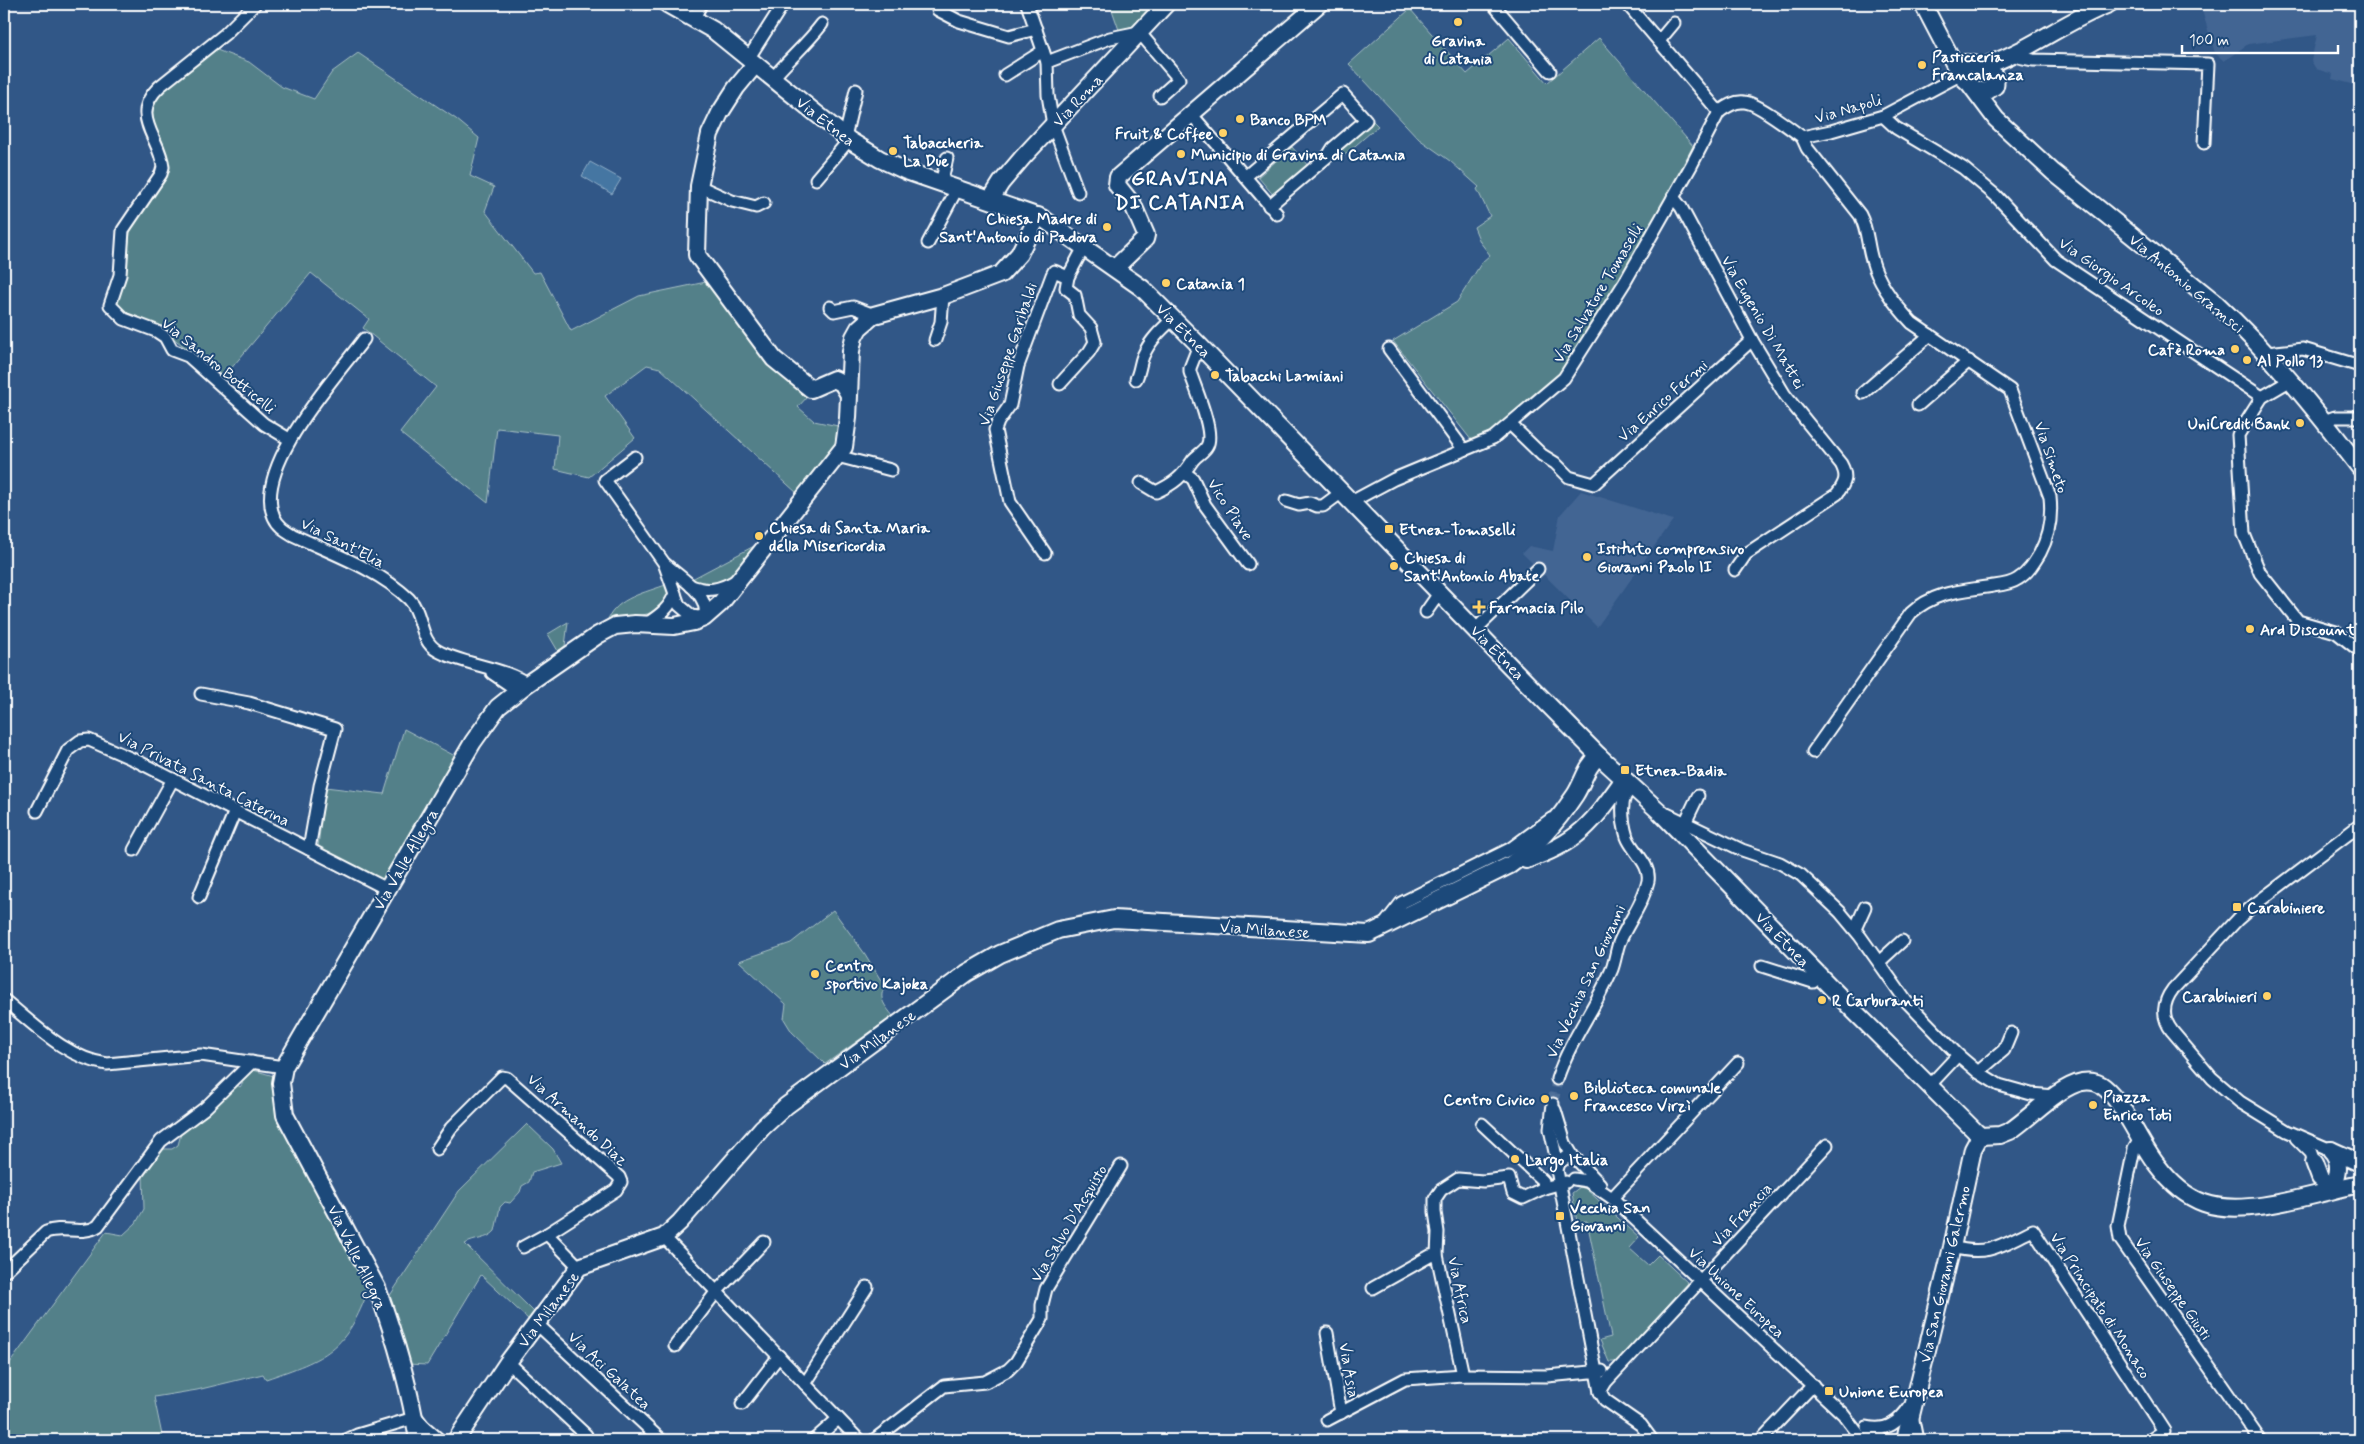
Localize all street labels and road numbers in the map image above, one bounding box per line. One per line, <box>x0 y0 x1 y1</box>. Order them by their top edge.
street label: Via Roma <box>1048 70 1108 132</box>
street label: Via Napoli <box>1812 90 1885 129</box>
street label: Via Etnea <box>791 93 859 152</box>
street label: Via Salvatore Tomaselli <box>1548 220 1648 367</box>
street label: Via Antonio Gramsci <box>2124 230 2248 339</box>
street label: Via Giorgio Arcoleo <box>2053 233 2168 322</box>
street label: Via Eugenio Di Mattei <box>1716 252 1810 393</box>
street label: Via Giuseppe Garibaldi <box>974 280 1043 429</box>
street label: Via Etnea <box>1151 299 1215 363</box>
street label: Via Sandro Botticelli <box>156 313 280 419</box>
street label: Via Enrico Fermi <box>1613 355 1713 447</box>
street label: Via Simeto <box>2029 419 2073 496</box>
street label: Vico Piave <box>1202 475 1258 545</box>
street label: Via Sant'Elia <box>297 513 388 573</box>
street label: Via Etnea <box>1465 621 1529 685</box>
street label: Via Privata Santa Caterina <box>114 727 293 832</box>
street label: Via Valle Allegra <box>369 805 445 915</box>
street label: Via Vecchia San Giovanni <box>1542 902 1631 1062</box>
street label: Via Etnea <box>1750 908 1814 972</box>
street label: Via Milanese <box>1219 917 1311 944</box>
street label: Via Milanese <box>835 1005 921 1075</box>
street label: Via Armando Diaz <box>522 1069 632 1171</box>
street label: Via Salvo D'Acquisto <box>1026 1161 1113 1286</box>
street label: Via Francia <box>1707 1178 1777 1252</box>
street label: Via San Giovanni Galermo <box>1915 1184 1976 1365</box>
street label: Via Valle Allegra <box>321 1202 391 1314</box>
street label: Via Principato di Monaco <box>2045 1229 2155 1383</box>
street label: Via Giuseppe Giusti <box>2129 1233 2216 1345</box>
street label: Via Unione Europea <box>1683 1243 1789 1343</box>
street label: Via Africa <box>1442 1255 1477 1326</box>
street label: Via Milanese <box>514 1267 585 1352</box>
street label: Via Aci Galatea <box>563 1327 655 1415</box>
street label: Via Asia <box>1333 1341 1364 1400</box>

